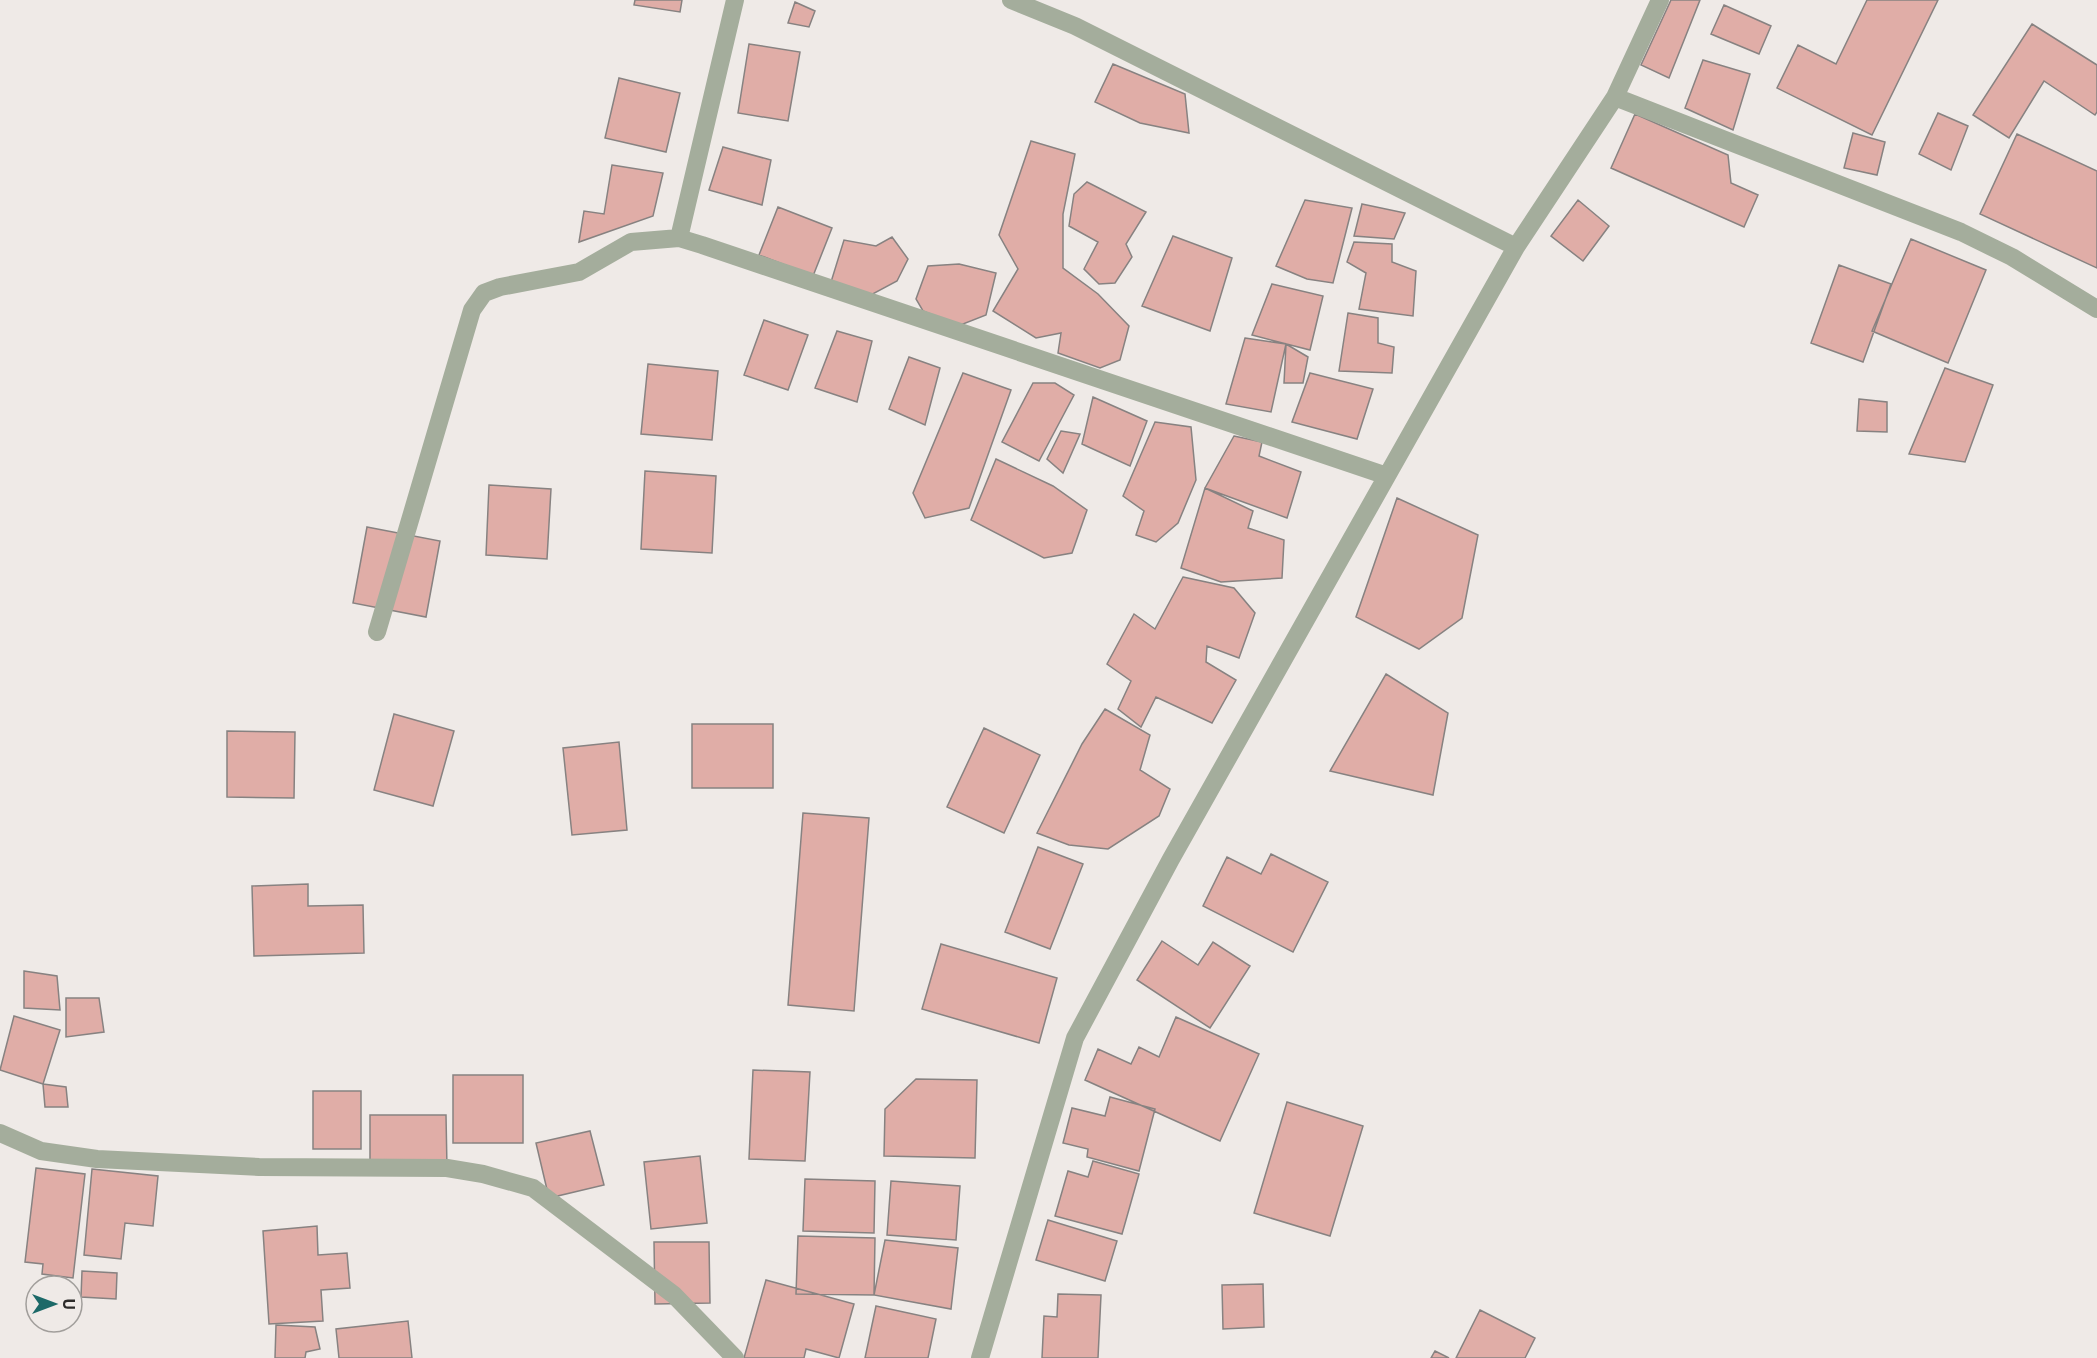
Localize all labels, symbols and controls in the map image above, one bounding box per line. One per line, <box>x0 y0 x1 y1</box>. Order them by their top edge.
north arrow <box>24 1274 84 1334</box>
text: U <box>59 1298 78 1310</box>

